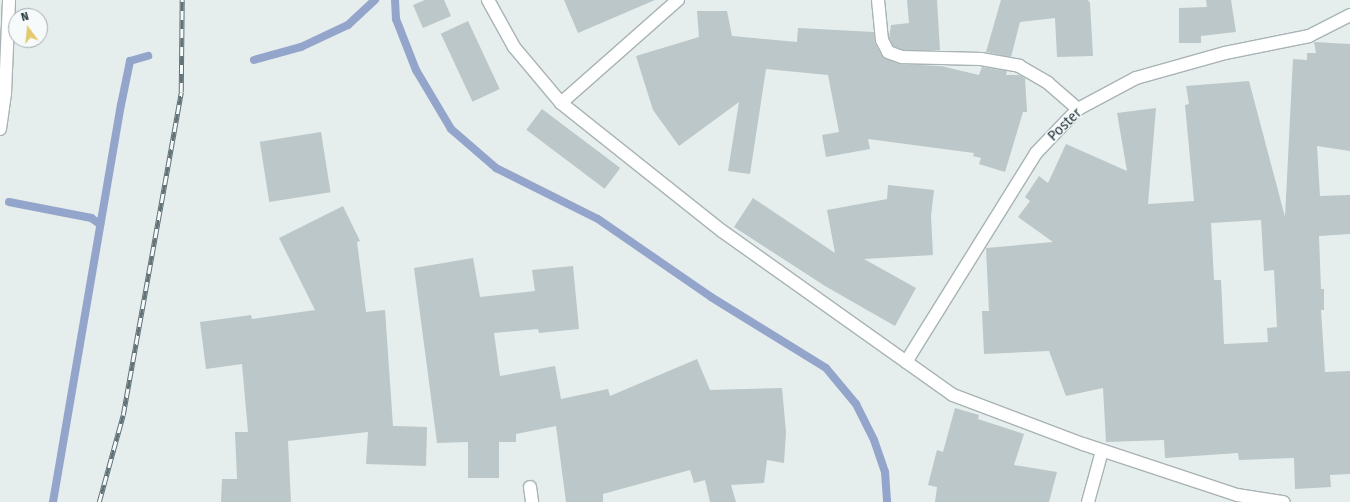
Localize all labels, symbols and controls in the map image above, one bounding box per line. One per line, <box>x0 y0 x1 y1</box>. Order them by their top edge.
north arrow <box>8 8 48 48</box>
text: N <box>20 10 30 24</box>
street label: Poster <box>1045 105 1085 145</box>

